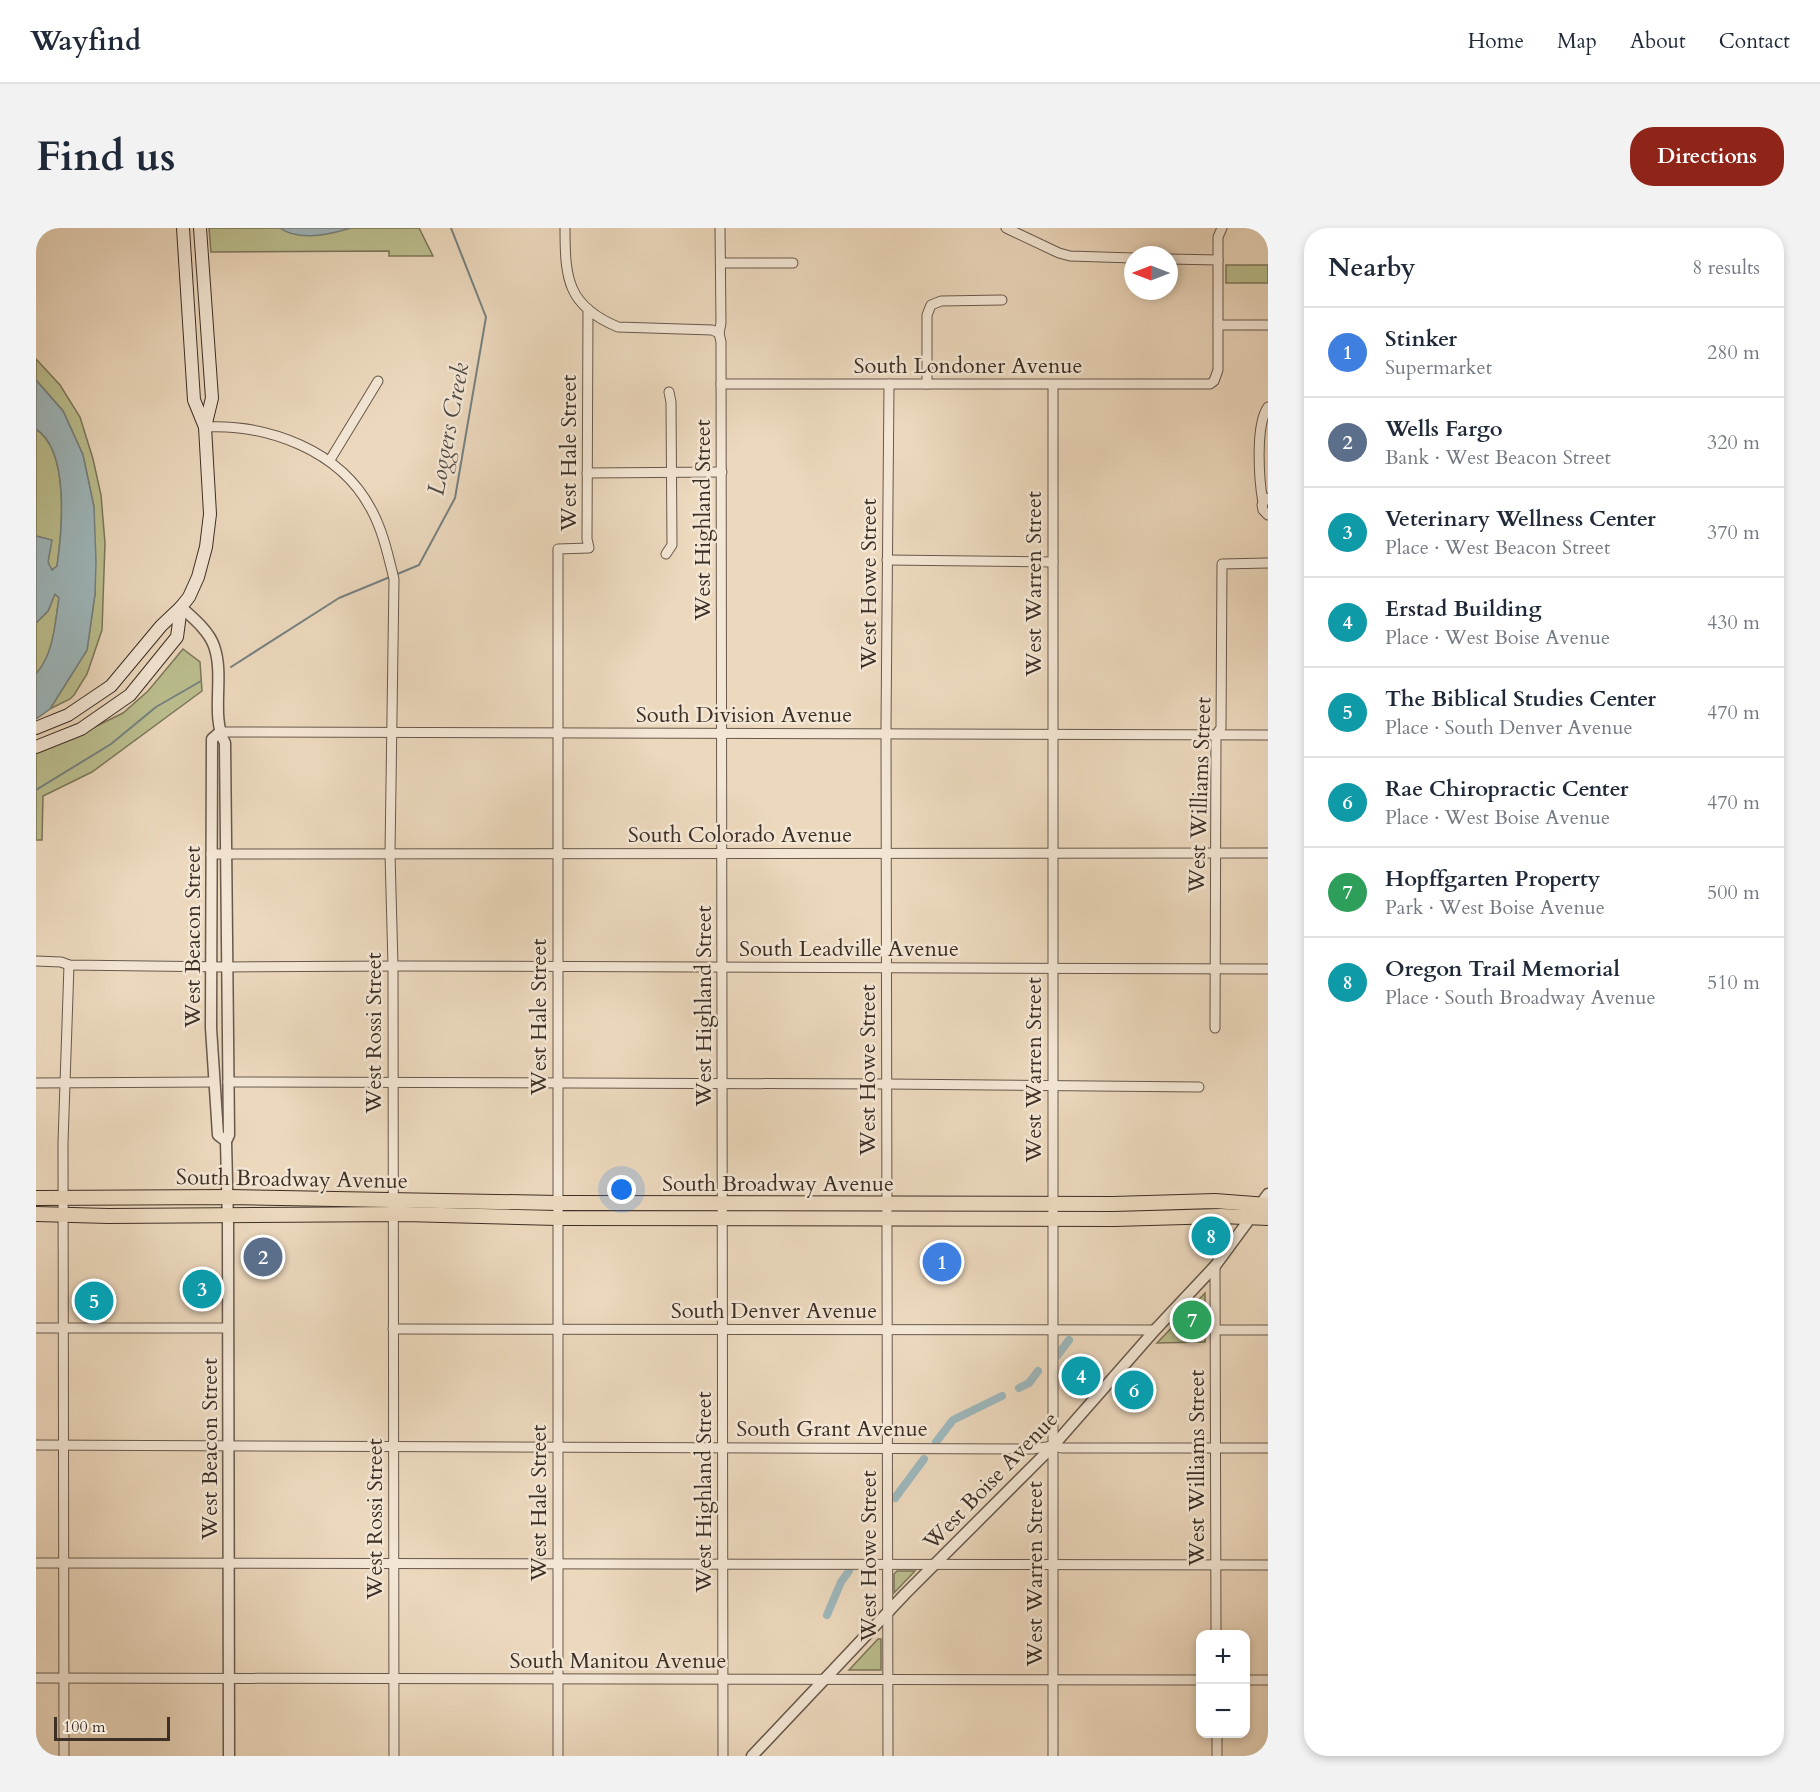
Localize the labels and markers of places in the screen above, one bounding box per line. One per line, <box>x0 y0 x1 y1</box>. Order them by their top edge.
pin: 8 <box>1192 1214 1230 1258</box>
pin: 2 <box>244 1234 282 1280</box>
pin: 1 <box>922 1240 962 1284</box>
pin: 3 <box>182 1266 222 1312</box>
pin: 5 <box>74 1278 114 1324</box>
pin: 7 <box>1172 1298 1212 1342</box>
pin: 4 <box>1062 1354 1100 1398</box>
pin: 6 <box>1114 1368 1154 1412</box>

